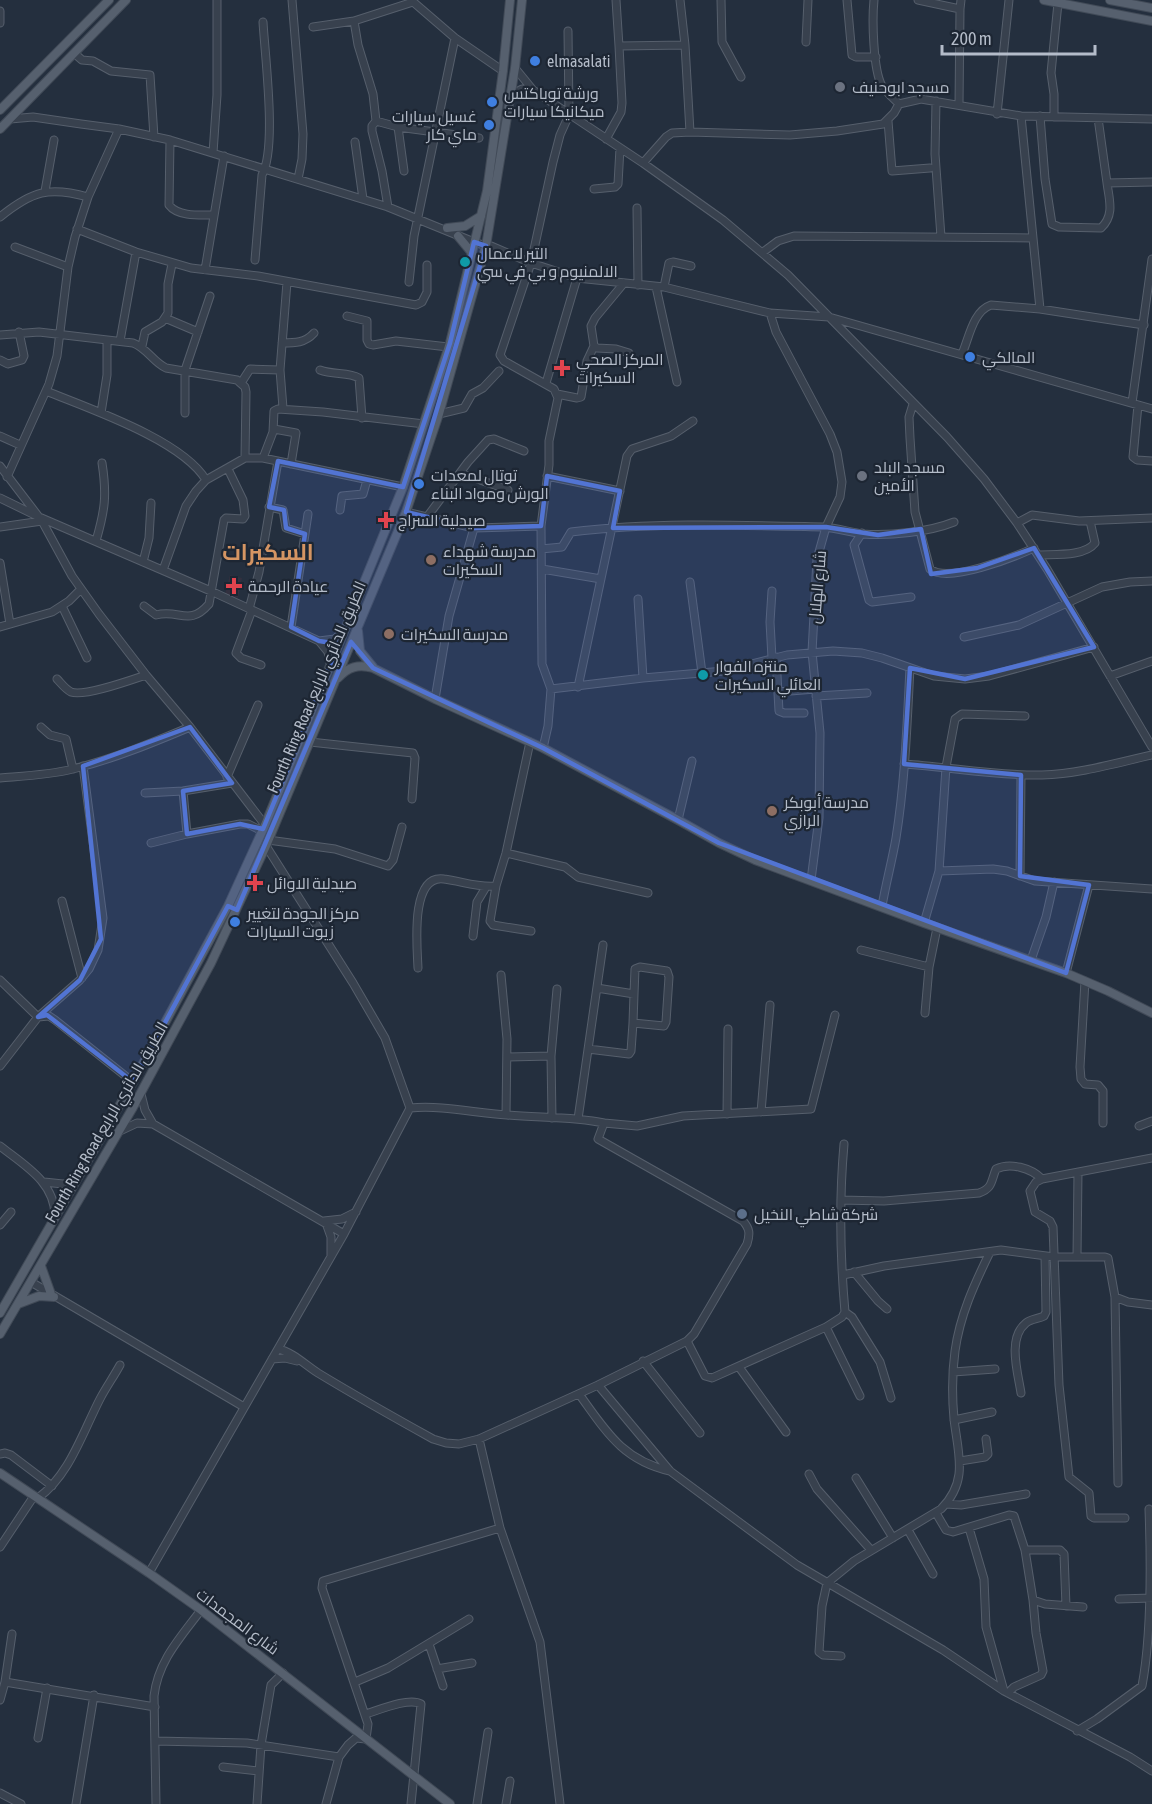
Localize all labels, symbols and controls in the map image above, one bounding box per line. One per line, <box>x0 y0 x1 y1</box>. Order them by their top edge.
scale bar <box>942 18 1095 56</box>
text: 200 m <box>951 28 992 49</box>
place label: elmasalati <box>547 52 611 70</box>
marker: elmasalati <box>528 54 542 68</box>
place label: مسجد ابوحنيف <box>852 78 949 97</box>
marker: مسجد ابوحنيف <box>833 80 847 94</box>
place label: ورشة توباكتس ميكانيكا سيارات <box>504 84 604 121</box>
marker: ورشة توباكتس ميكانيكا سيارات <box>485 95 499 109</box>
place label: غسيل سيارات ماي كار <box>392 107 477 148</box>
marker: غسيل سيارات ماي كار <box>482 118 496 132</box>
place label: التير لاعمال الالمنيوم و بي في سي <box>477 244 618 285</box>
marker: التير لاعمال الالمنيوم و بي في سي <box>458 255 472 269</box>
place label: المالكي <box>982 348 1035 371</box>
place label: المركز الصحي السكيرات <box>576 350 663 387</box>
marker: المالكي <box>963 350 977 364</box>
marker: المركز الصحي السكيرات <box>553 359 571 377</box>
place label: مسجد البلد الأمين <box>874 458 945 496</box>
place label: توتال لمعدات الورش ومواد البناء <box>431 466 549 504</box>
marker: مسجد البلد الأمين <box>855 469 869 483</box>
marker: توتال لمعدات الورش ومواد البناء <box>412 477 426 491</box>
place label: صيدلية السراج <box>398 511 486 532</box>
marker: صيدلية السراج <box>379 513 393 527</box>
district label: السكيرات <box>222 539 314 566</box>
place label: مدرسة شهداء السكيرات <box>443 542 536 579</box>
street label: شارع الهلال <box>805 549 832 625</box>
marker: مدرسة شهداء السكيرات <box>424 553 438 567</box>
marker: عيادة الرحمة <box>225 577 243 595</box>
place label: عيادة الرحمة <box>248 577 329 596</box>
street label: Fourth Ring Road الطريق الدائري الرابع <box>263 578 374 798</box>
place label: مدرسة السكيرات <box>401 625 508 644</box>
marker: مدرسة السكيرات <box>382 627 396 641</box>
place label: منتزه الفوار العائلي السكيرات <box>714 657 821 698</box>
marker: منتزه الفوار العائلي السكيرات <box>696 668 710 682</box>
place label: مدرسة أبوبكر الرازي <box>783 793 869 834</box>
marker: مدرسة أبوبكر الرازي <box>765 804 779 818</box>
place label: صيدلية الاوائل <box>267 874 357 894</box>
marker: صيدلية الاوائل <box>248 876 262 890</box>
place label: مركز الجودة لتغيير زيوت السيارات <box>246 904 359 941</box>
marker: مركز الجودة لتغيير زيوت السيارات <box>228 915 242 929</box>
street label: Fourth Ring Road الطريق الدائري الرابع <box>41 1018 175 1228</box>
place label: شركة شاطي النخيل <box>754 1205 878 1228</box>
marker: شركة شاطي النخيل <box>735 1207 749 1221</box>
street label: شارع المجمدات <box>191 1584 283 1660</box>

